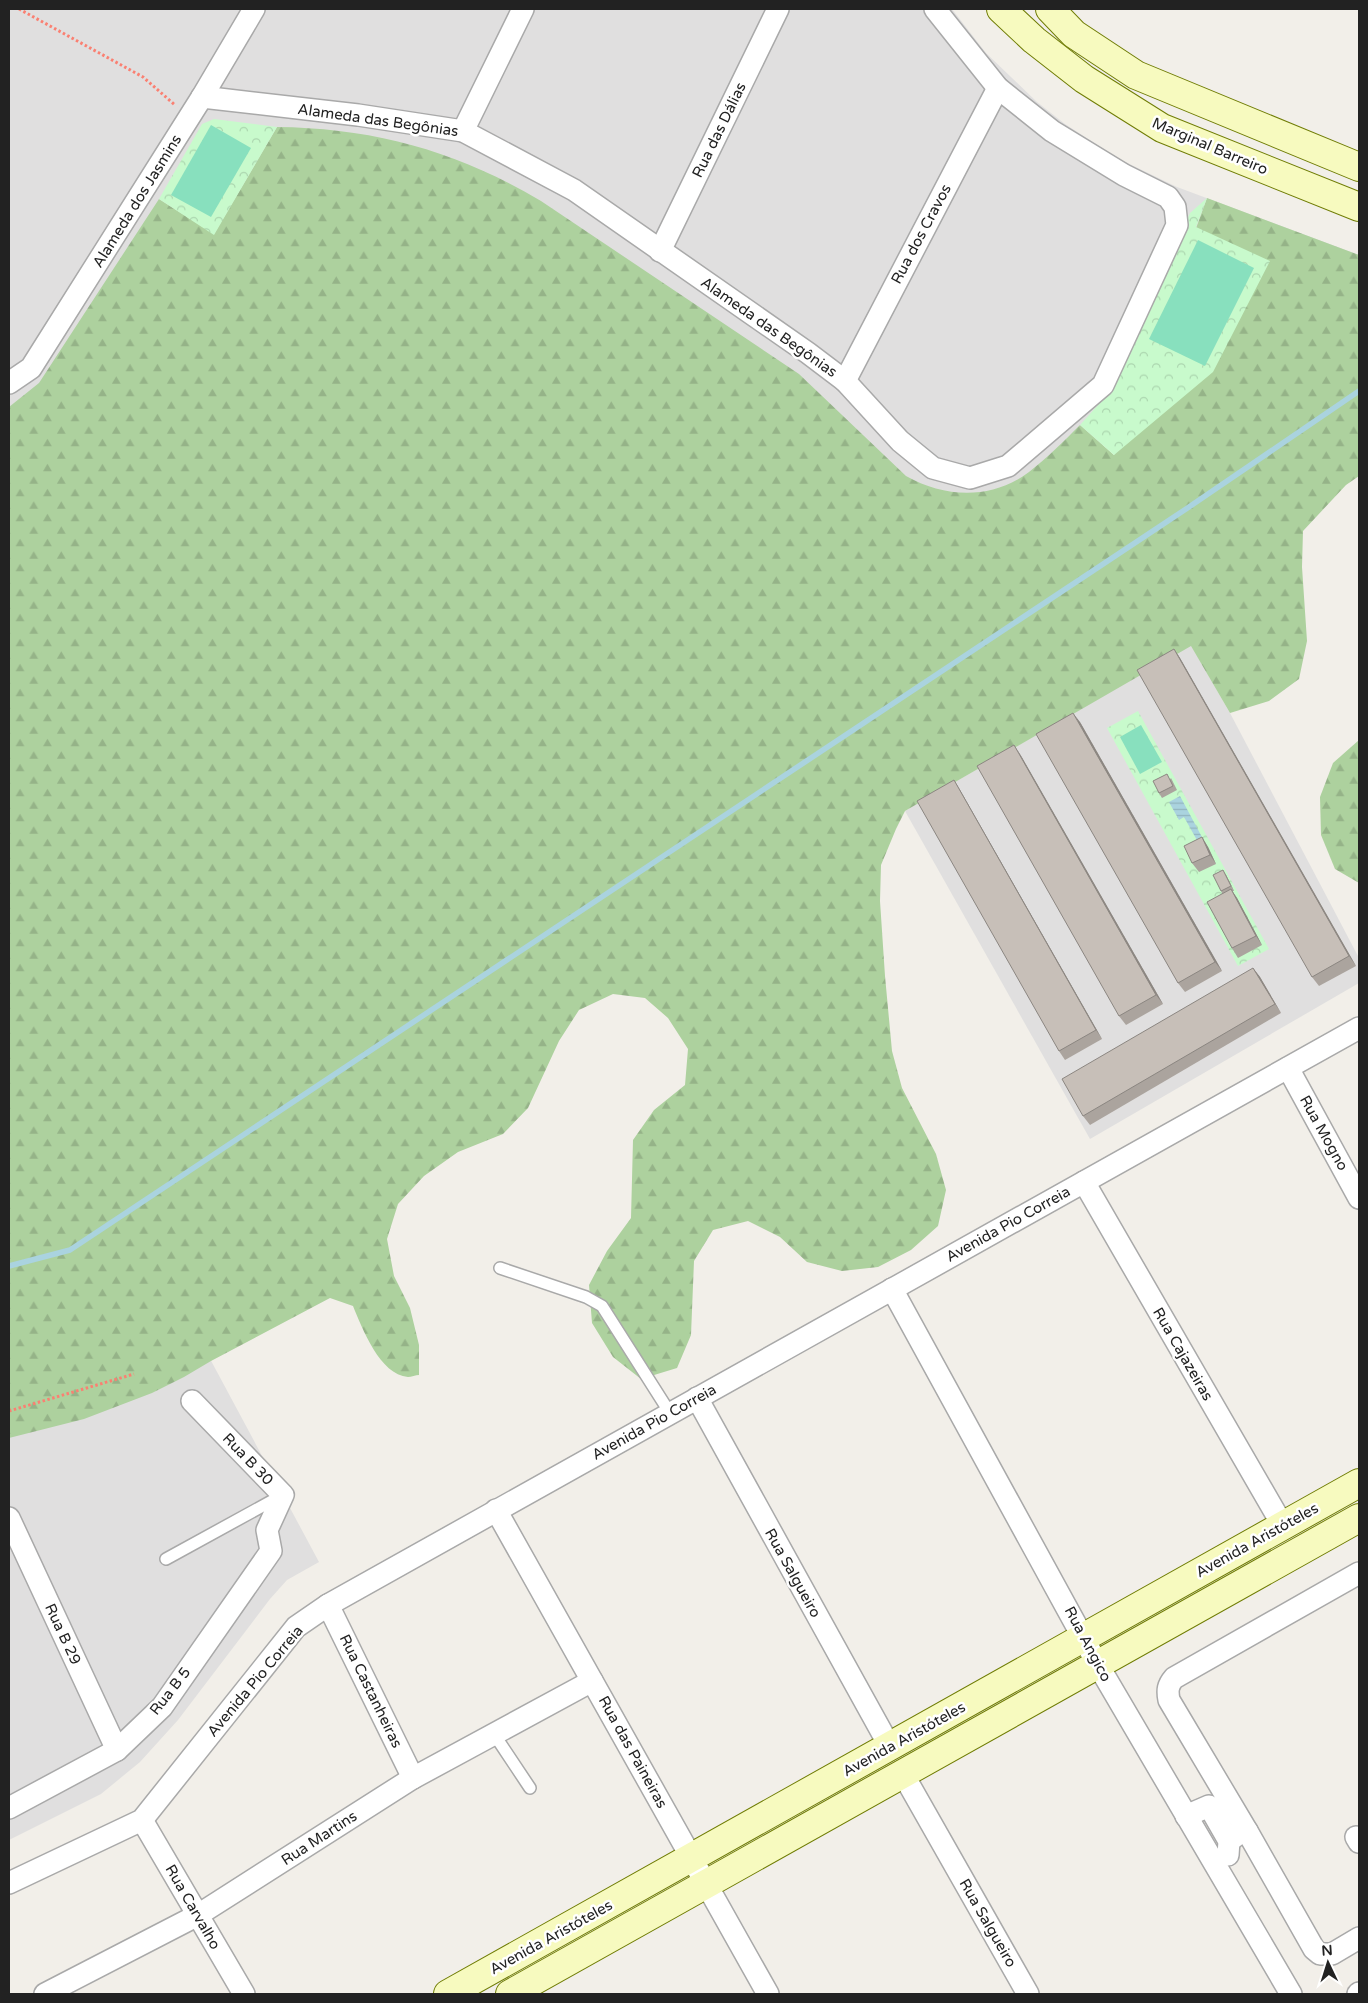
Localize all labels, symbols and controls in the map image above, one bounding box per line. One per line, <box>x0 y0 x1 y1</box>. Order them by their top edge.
street label: Rua das Dálias <box>688 79 750 181</box>
street label: Alameda das Begônias <box>296 100 460 140</box>
street label: Marginal Barreiro <box>1150 114 1270 178</box>
street label: Alameda dos Jasmins <box>89 131 185 271</box>
street label: Rua dos Cravos <box>887 181 955 287</box>
street label: Alameda das Begônias <box>697 273 841 381</box>
street label: Rua Mogno <box>1296 1092 1352 1174</box>
street label: Avenida Pio Correia <box>943 1182 1073 1266</box>
street label: Rua Cajazeiras <box>1149 1304 1217 1404</box>
street label: Avenida Pio Correia <box>589 1380 719 1464</box>
street label: Rua B 30 <box>219 1429 277 1489</box>
street label: Avenida Aristóteles <box>1192 1499 1322 1581</box>
street label: Rua Salgueiro <box>761 1525 825 1621</box>
street label: Rua B 29 <box>41 1601 85 1667</box>
street label: Rua Angico <box>1061 1603 1115 1685</box>
street label: Avenida Pio Correia <box>203 1622 307 1740</box>
street label: Rua Castanheiras <box>336 1631 406 1751</box>
street label: Rua B 5 <box>146 1663 194 1719</box>
street label: Rua das Paineiras <box>595 1693 671 1811</box>
street label: Avenida Aristóteles <box>839 1698 969 1780</box>
street label: Rua Martins <box>278 1807 360 1869</box>
street label: Rua Carvalho <box>161 1861 225 1953</box>
street label: Rua Salgueiro <box>955 1876 1021 1970</box>
street label: Avenida Aristóteles <box>486 1896 616 1978</box>
north arrow <box>1303 1938 1353 1988</box>
text: N <box>1321 1942 1333 1959</box>

